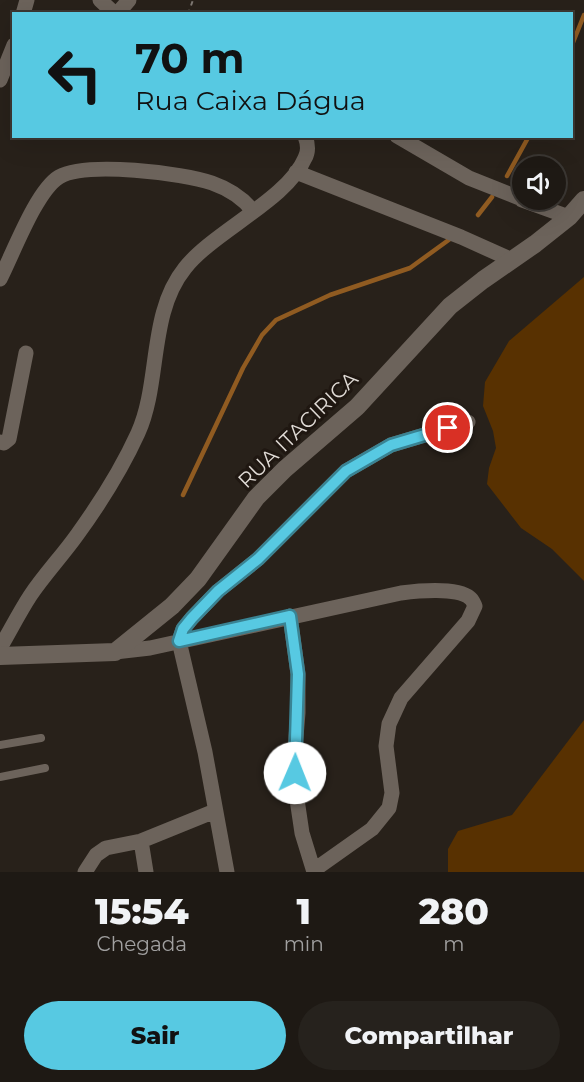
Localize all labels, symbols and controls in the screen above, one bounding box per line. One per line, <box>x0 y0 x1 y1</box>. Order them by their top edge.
text: 70 m <box>135 32 245 84</box>
icon: left <box>36 36 114 114</box>
text: Rua Caixa Dágua <box>135 84 366 117</box>
map controls <box>512 156 566 210</box>
button: sound <box>512 156 566 210</box>
street label: RUA ITACIRICA <box>233 366 363 493</box>
pin <box>422 402 473 453</box>
icon: arrive <box>431 411 464 444</box>
position arrow <box>263 741 327 805</box>
text: 15:54 <box>95 889 189 933</box>
text: 1 <box>296 889 311 933</box>
text: 280 <box>419 889 489 933</box>
text: Chegada <box>96 932 187 956</box>
text: min <box>284 932 324 956</box>
text: m <box>443 932 464 956</box>
button: Sair <box>24 1001 286 1070</box>
button: Compartilhar <box>298 1001 560 1070</box>

